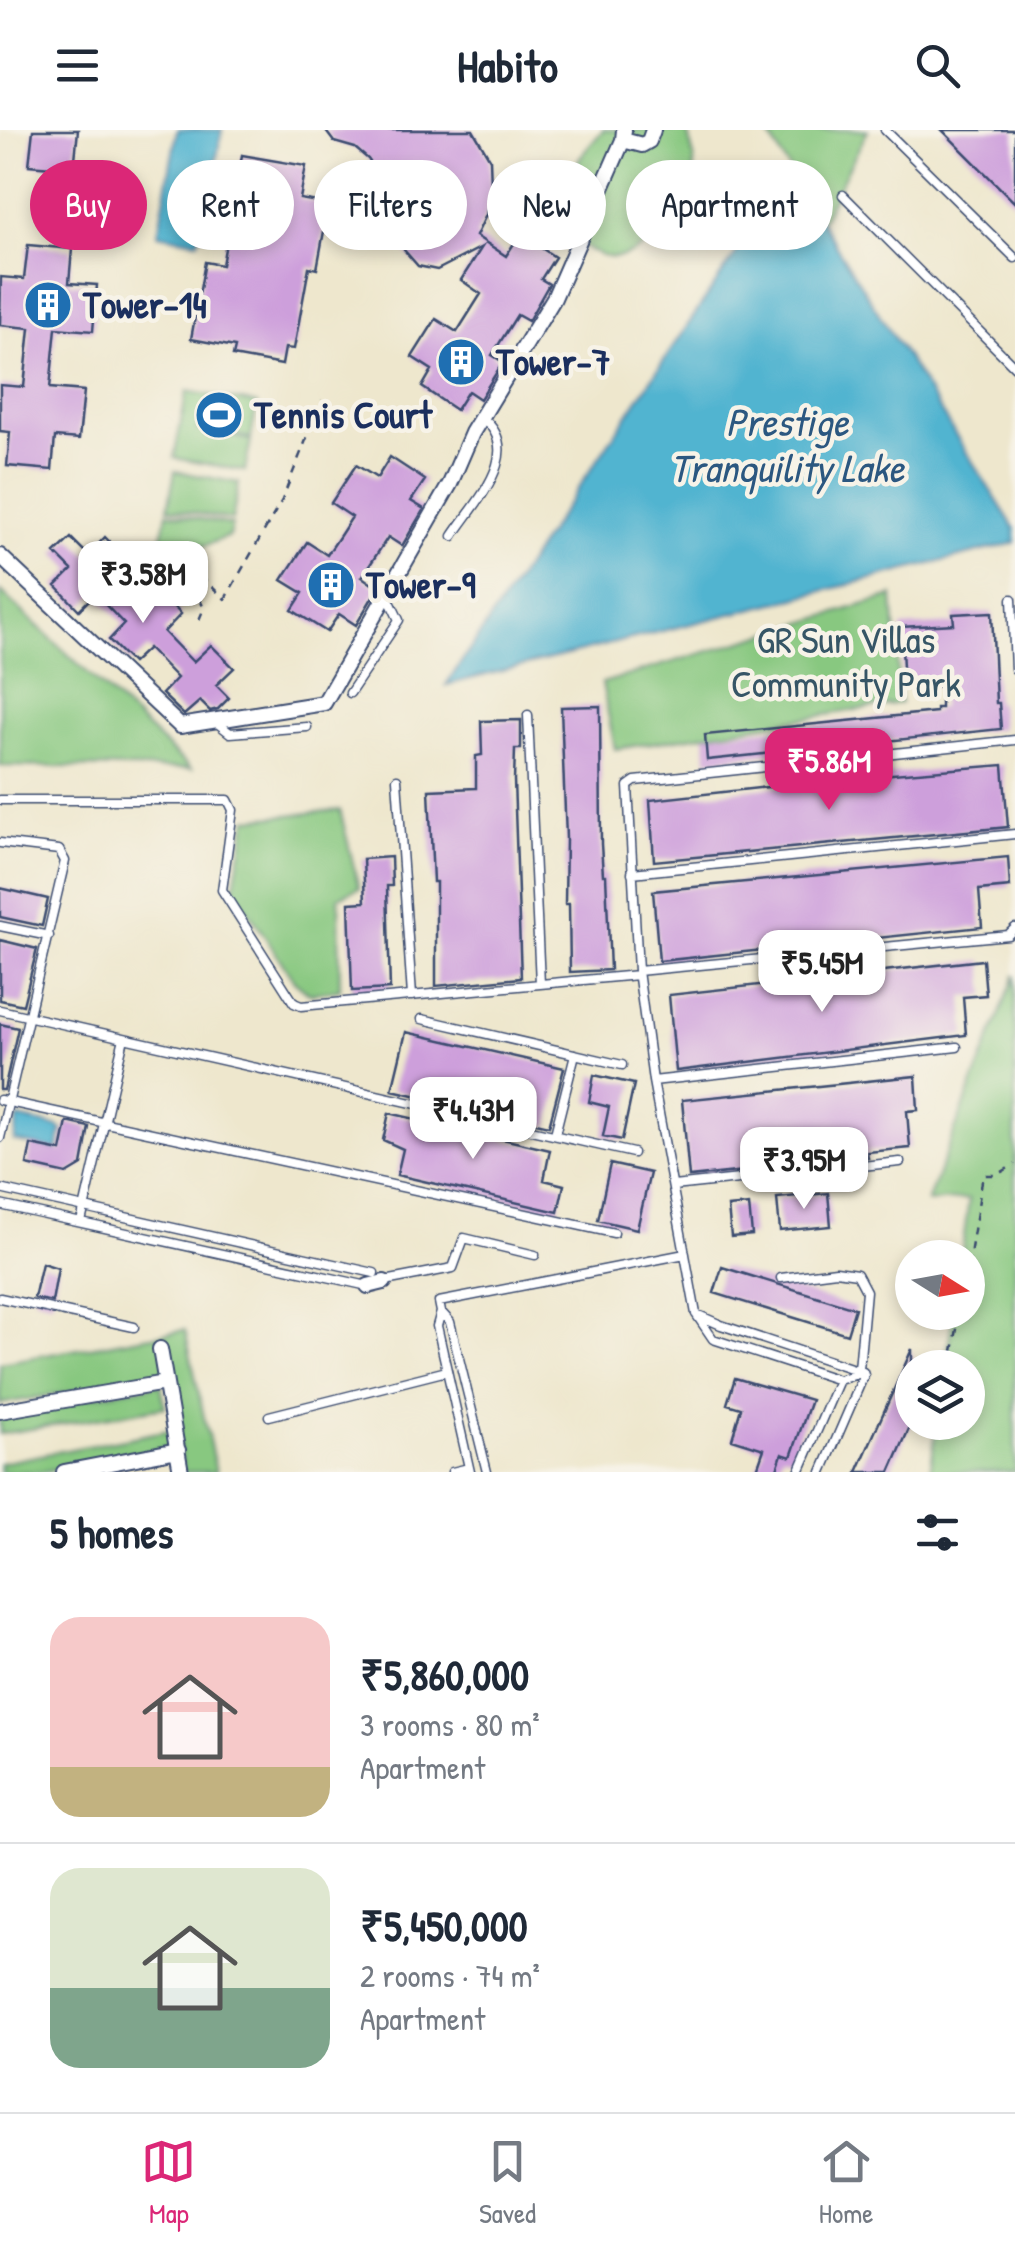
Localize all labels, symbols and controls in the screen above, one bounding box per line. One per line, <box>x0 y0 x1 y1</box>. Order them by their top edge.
text: Habito <box>457 35 558 96</box>
icon: menu <box>50 38 105 93</box>
icon: search <box>910 38 965 93</box>
chip: Buy <box>30 160 147 250</box>
chip: Rent <box>167 160 294 250</box>
chip: Filters <box>314 160 467 250</box>
chip: New <box>487 160 606 250</box>
chip: Apartment <box>626 160 833 250</box>
place label: Tower-14 <box>82 278 207 330</box>
building icon: Tower-14 <box>22 279 74 331</box>
place label: Tower-7 <box>495 335 611 387</box>
building icon: Tower-7 <box>435 336 487 388</box>
place label: Tennis Court <box>253 388 434 440</box>
sports icon: Tennis Court <box>193 389 245 441</box>
water label: Prestige Tranquility Lake <box>670 394 906 495</box>
pin: ₹3.58M <box>62 541 224 626</box>
text: ₹3.58M <box>100 552 186 595</box>
place label: Tower-9 <box>365 558 476 610</box>
building icon: Tower-9 <box>305 559 357 611</box>
park label: GR Sun Villas Community Park <box>731 613 961 709</box>
pin: ₹5.86M <box>748 728 910 813</box>
text: ₹5.86M <box>787 739 871 782</box>
pin: ₹5.45M <box>741 930 903 1015</box>
text: ₹5.45M <box>780 941 864 984</box>
pin: ₹4.43M <box>392 1077 554 1162</box>
text: ₹4.43M <box>432 1088 514 1131</box>
pin: ₹3.95M <box>723 1127 885 1212</box>
text: ₹3.95M <box>762 1138 846 1181</box>
north arrow <box>895 1240 985 1330</box>
map controls <box>895 1240 985 1440</box>
button: layers <box>895 1350 985 1440</box>
text: 5 homes <box>50 1504 173 1561</box>
icon: filters <box>910 1505 965 1560</box>
text: ₹5,860,000 <box>360 1646 529 1703</box>
icon: home <box>130 1657 250 1777</box>
text: 3 rooms · 80 m² <box>360 1703 540 1746</box>
text: Apartment <box>360 1746 485 1789</box>
text: ₹5,450,000 <box>360 1897 528 1954</box>
icon: home <box>130 1908 250 2028</box>
text: 2 rooms · 74 m² <box>360 1954 540 1997</box>
text: Apartment <box>360 1997 485 2040</box>
tab: Map <box>141 2134 196 2232</box>
tab: Saved <box>479 2134 536 2232</box>
tab: Home <box>819 2134 874 2232</box>

